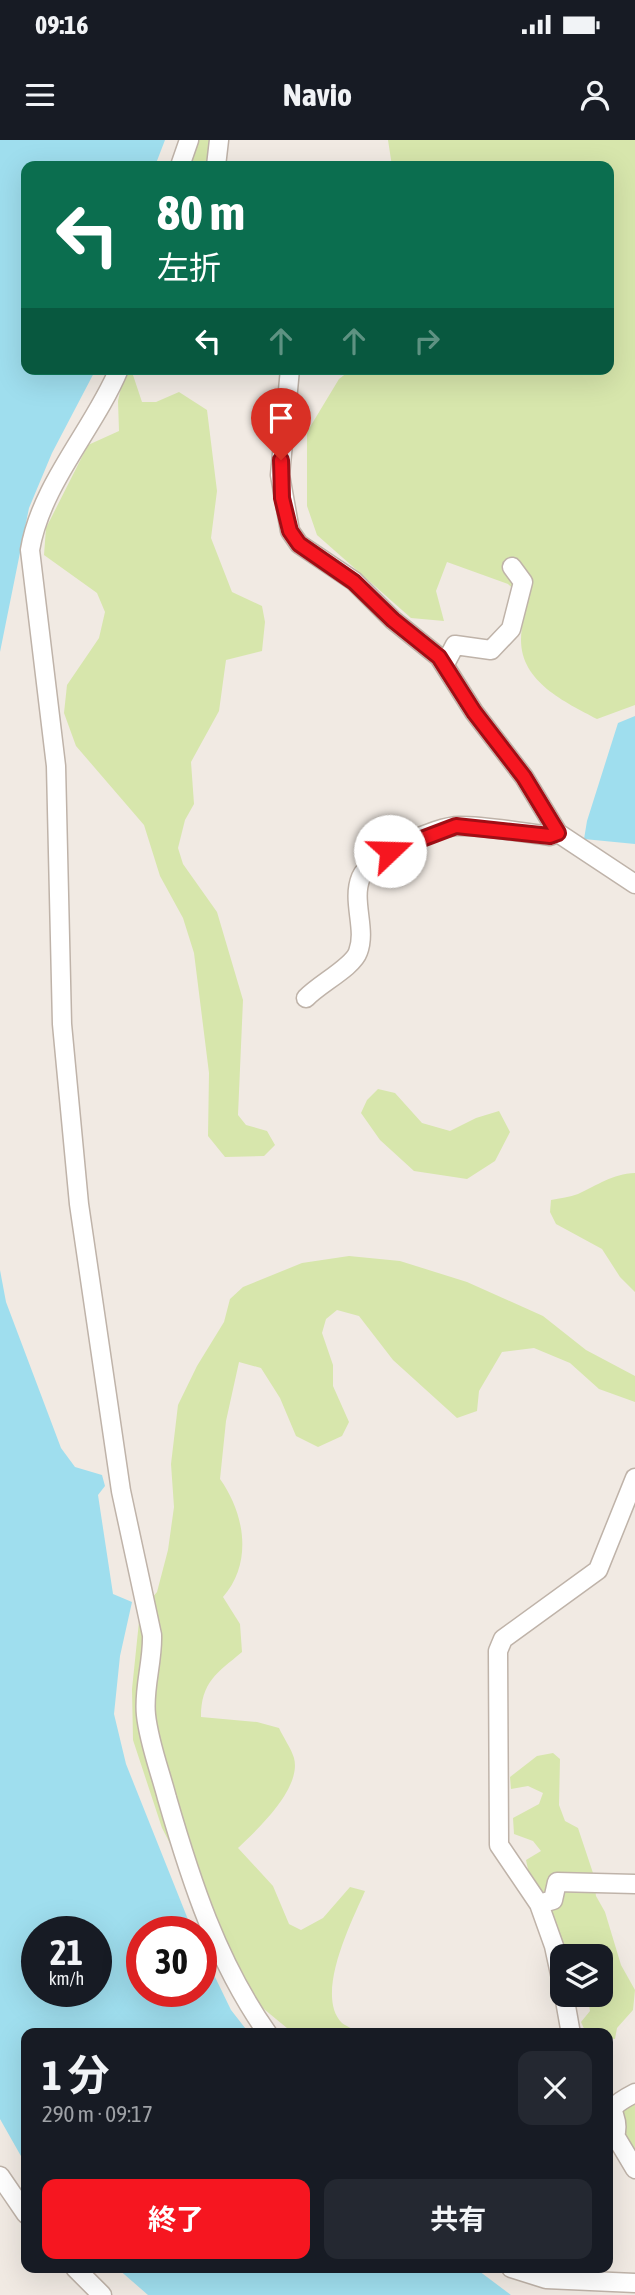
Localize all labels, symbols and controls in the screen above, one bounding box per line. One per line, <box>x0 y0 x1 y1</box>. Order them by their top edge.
text: 09:16 <box>35 10 89 40</box>
icon: menu <box>21 76 59 114</box>
text: Navio <box>283 76 352 113</box>
icon: person <box>576 76 614 114</box>
text: 80 m <box>157 184 245 240</box>
icon: left <box>42 189 133 280</box>
text: 左折 <box>157 249 221 286</box>
icon: left <box>189 322 227 360</box>
icon: ahead <box>262 322 300 360</box>
icon: ahead <box>335 322 373 360</box>
icon: right <box>408 322 446 360</box>
pin <box>251 388 311 460</box>
icon: arrive <box>262 399 300 437</box>
position arrow <box>353 814 427 888</box>
speed limit sign: 30 <box>126 1916 217 2007</box>
text: 21 <box>50 1932 83 1972</box>
map controls <box>550 1944 613 2007</box>
button: layers <box>550 1944 613 2007</box>
text: km/h <box>49 1968 84 1989</box>
text: 1 分 <box>42 2051 110 2099</box>
button: close <box>518 2051 592 2125</box>
text: 290 m · 09:17 <box>42 2101 153 2127</box>
button: 終了 <box>42 2179 310 2259</box>
button: 共有 <box>324 2179 592 2259</box>

